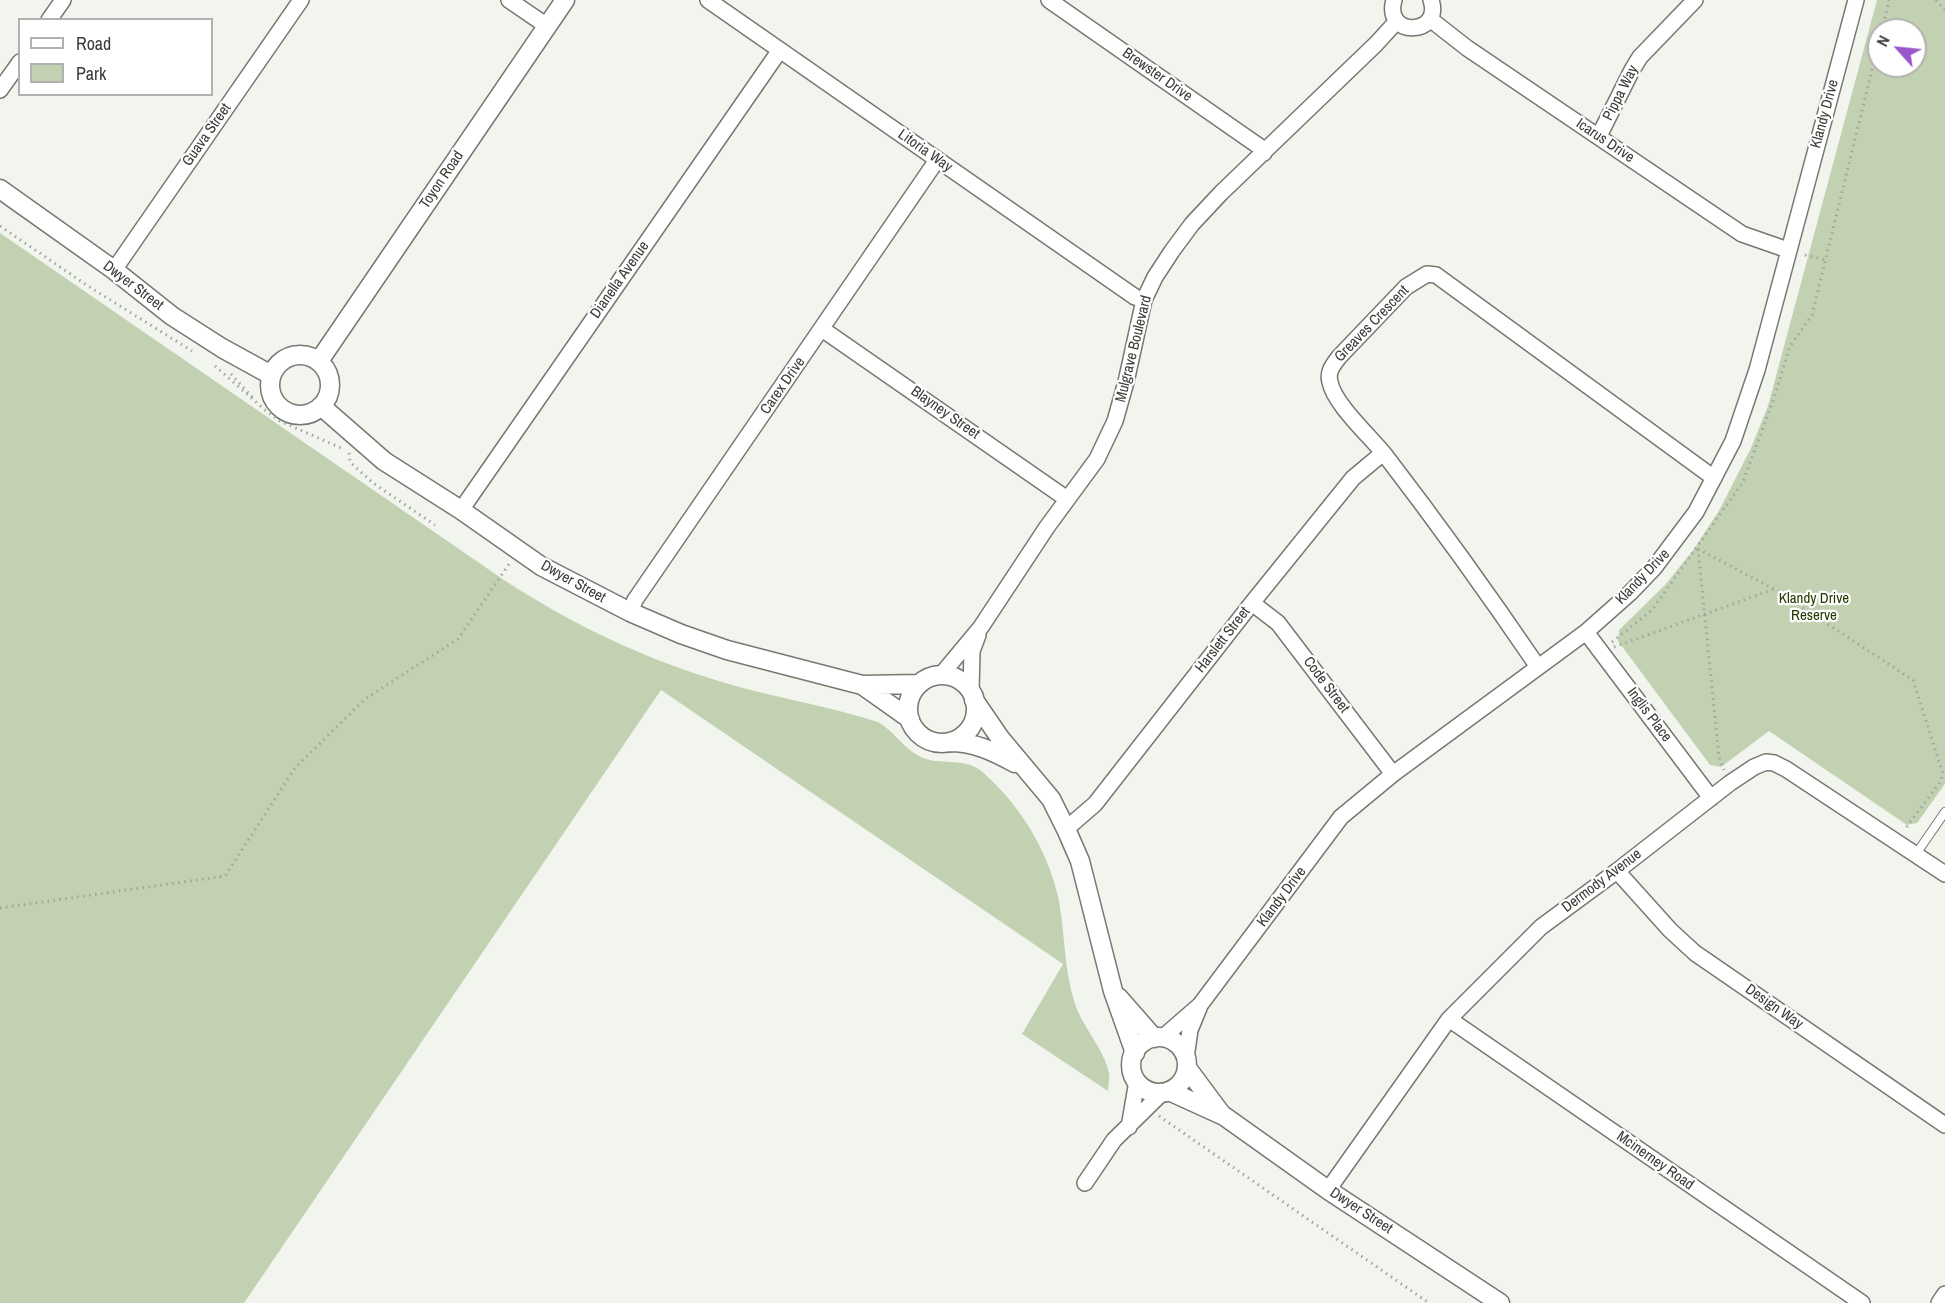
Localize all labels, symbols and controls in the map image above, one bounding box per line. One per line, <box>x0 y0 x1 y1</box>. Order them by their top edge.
legend <box>18 18 213 96</box>
north arrow <box>1867 18 1927 78</box>
text: Road <box>76 31 111 56</box>
text: N <box>1871 32 1895 50</box>
street label: Brewster Drive <box>1119 44 1195 106</box>
text: Park <box>76 61 106 86</box>
street label: Pippa Way <box>1599 62 1643 124</box>
street label: Klandy Drive <box>1807 78 1843 150</box>
street label: Guava Street <box>179 100 235 170</box>
street label: Icarus Drive <box>1572 115 1638 167</box>
street label: Litoria Way <box>894 126 956 176</box>
street label: Toyon Road <box>416 148 468 212</box>
street label: Dianella Avenue <box>587 238 653 322</box>
street label: Dwyer Street <box>99 257 167 315</box>
street label: Greaves Crescent <box>1331 282 1413 366</box>
street label: Mulgrave Boulevard <box>1112 294 1156 404</box>
street label: Carex Drive <box>757 354 809 418</box>
street label: Blayney Street <box>907 383 983 443</box>
street label: Klandy Drive <box>1612 545 1674 609</box>
street label: Dwyer Street <box>538 557 608 607</box>
park label: Klandy Drive Reserve <box>1779 590 1849 625</box>
street label: Harslett Street <box>1192 603 1254 677</box>
street label: Code Street <box>1299 653 1353 717</box>
street label: Inglis Place <box>1623 684 1675 746</box>
street label: Dermody Avenue <box>1559 845 1645 917</box>
street label: Klandy Drive <box>1254 863 1310 931</box>
street label: Design Way <box>1742 981 1806 1033</box>
street label: Mcinerney Road <box>1613 1128 1697 1194</box>
street label: Dwyer Street <box>1326 1184 1396 1238</box>

